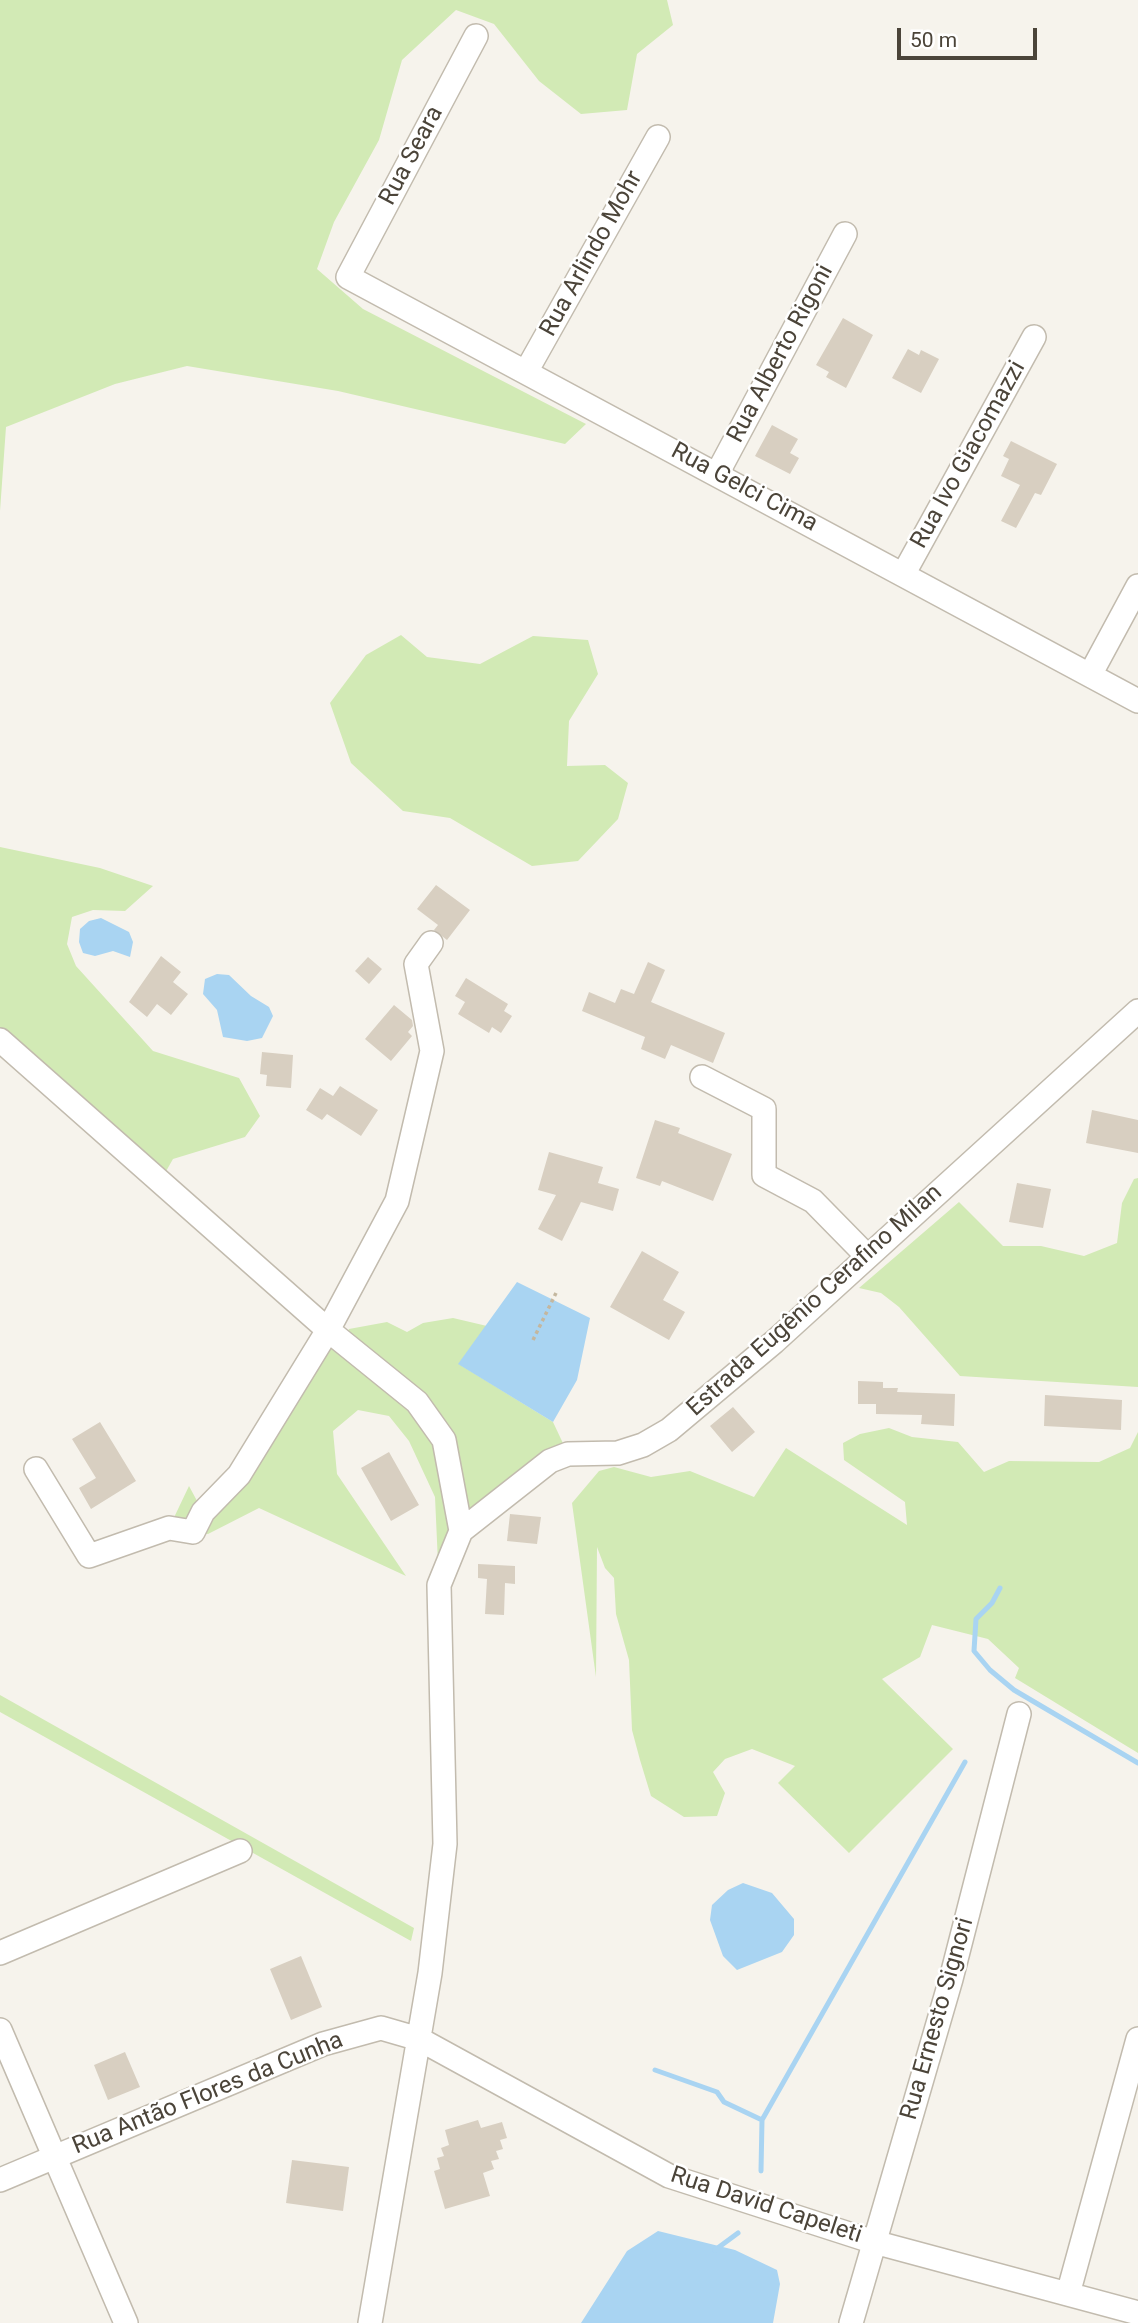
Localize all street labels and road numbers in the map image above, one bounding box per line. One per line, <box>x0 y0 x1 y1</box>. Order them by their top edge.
street label: Rua Seara <box>374 102 450 210</box>
street label: Rua Arlindo Mohr <box>535 166 649 342</box>
street label: Rua Alberto Rigoni <box>722 260 840 448</box>
street label: Rua Ivo Giacomazzi <box>906 356 1032 554</box>
street label: Rua Gelci Cima <box>666 437 822 539</box>
street label: Estrada Eugênio Cerafino Milan <box>682 1179 948 1423</box>
street label: Rua Ernesto Signori <box>895 1915 981 2123</box>
street label: Rua Antão Flores da Cunha <box>69 2026 347 2162</box>
street label: Rua David Capeleti <box>667 2161 865 2251</box>

